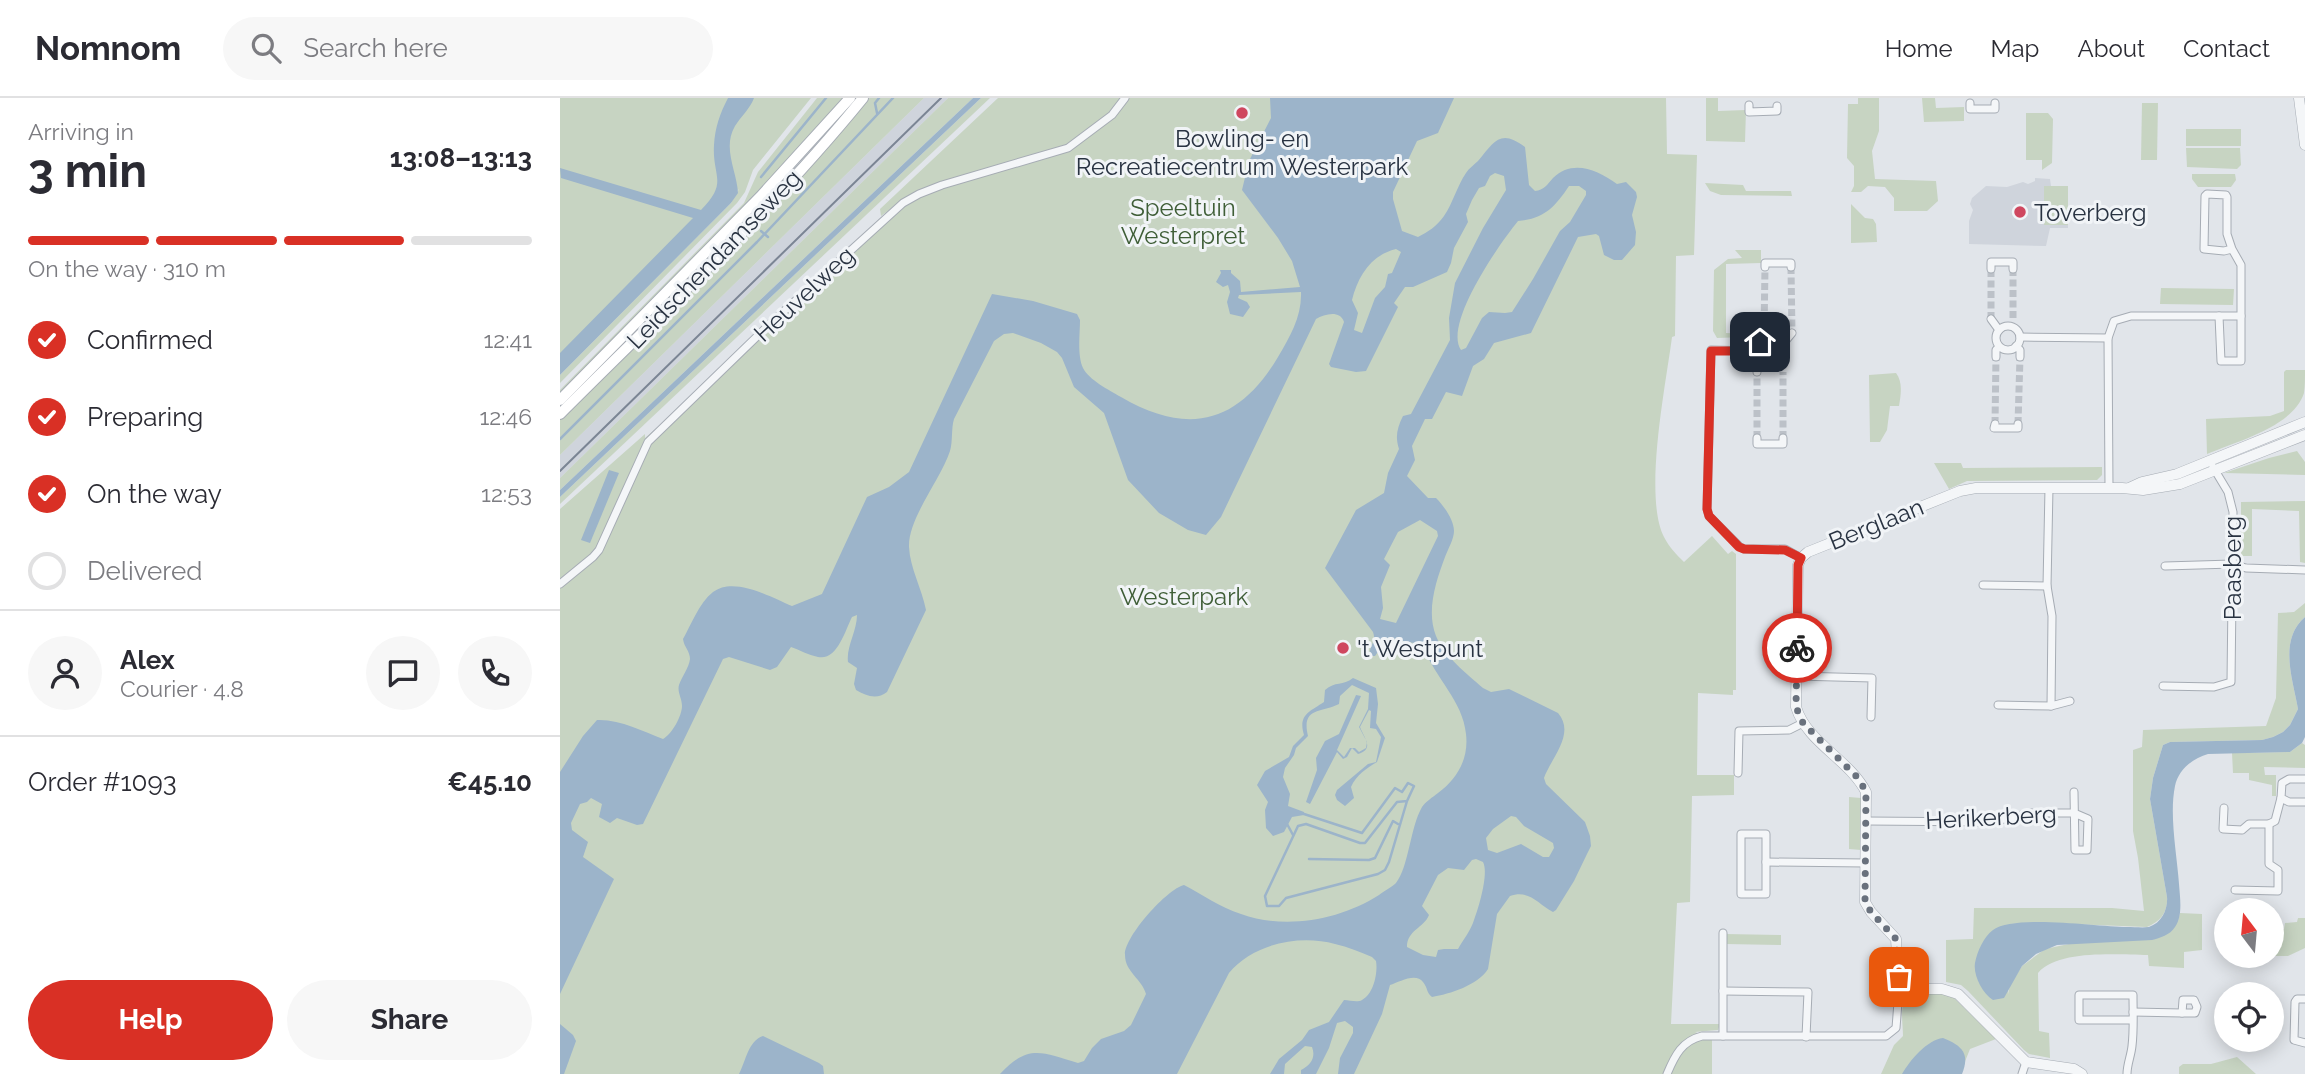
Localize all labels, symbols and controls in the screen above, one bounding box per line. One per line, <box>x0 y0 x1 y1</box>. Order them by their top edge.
search box <box>223 17 713 80</box>
text: Nomnom <box>35 29 181 68</box>
icon: search <box>247 29 285 67</box>
text: Search here <box>303 33 448 63</box>
text: Home <box>1885 34 1953 63</box>
text: Map <box>1991 34 2039 63</box>
text: About <box>2077 34 2145 63</box>
text: Contact <box>2183 34 2270 63</box>
marker: Bowling- en Recreatiecentrum Westerpark <box>1234 105 1250 121</box>
text: Arriving in <box>28 118 134 145</box>
place label: Bowling- en Recreatiecentrum Westerpark <box>1076 124 1409 181</box>
text: 13:08–13:13 <box>390 143 532 173</box>
text: 3 min <box>28 144 147 198</box>
street label: Leidschendamseweg <box>621 163 807 355</box>
park label: Speeltuin Westerpret <box>1121 193 1245 250</box>
place label: Toverberg <box>2034 198 2146 227</box>
marker: Toverberg <box>2012 204 2028 220</box>
street label: Heuvelweg <box>748 240 860 348</box>
text: On the way · 310 m <box>28 255 226 282</box>
pin <box>1730 312 1790 372</box>
icon: check <box>28 321 66 359</box>
icon: home <box>1741 323 1779 361</box>
text: Confirmed <box>87 325 213 355</box>
text: 12:41 <box>483 326 532 353</box>
icon: check <box>28 398 66 436</box>
text: Preparing <box>87 402 203 432</box>
text: 12:46 <box>479 403 532 430</box>
icon: check <box>28 475 66 513</box>
text: On the way <box>87 479 222 509</box>
text: 12:53 <box>481 480 532 507</box>
street label: Berglaan <box>1824 492 1928 556</box>
street label: Paasberg <box>2218 516 2247 620</box>
text: Delivered <box>87 556 202 586</box>
park label: Westerpark <box>1120 582 1249 611</box>
courier <box>1762 613 1832 683</box>
icon: bike <box>1778 629 1816 667</box>
place label: 't Westpunt <box>1357 634 1483 663</box>
button: person <box>28 636 102 710</box>
button: chat <box>366 636 440 710</box>
button: phone <box>458 636 532 710</box>
marker: 't Westpunt <box>1335 640 1351 656</box>
text: Alex <box>120 645 175 675</box>
text: Courier · 4.8 <box>120 675 244 702</box>
text: Order #1093 <box>28 767 177 797</box>
text: €45.10 <box>447 767 532 797</box>
street label: Herikerberg <box>1925 799 2057 835</box>
north arrow <box>2214 898 2284 968</box>
map controls <box>2214 898 2284 1052</box>
pin <box>1869 947 1929 1007</box>
icon: bag <box>1880 958 1918 996</box>
button: Help <box>28 980 273 1060</box>
button: Share <box>287 980 532 1060</box>
button: locate <box>2214 982 2284 1052</box>

